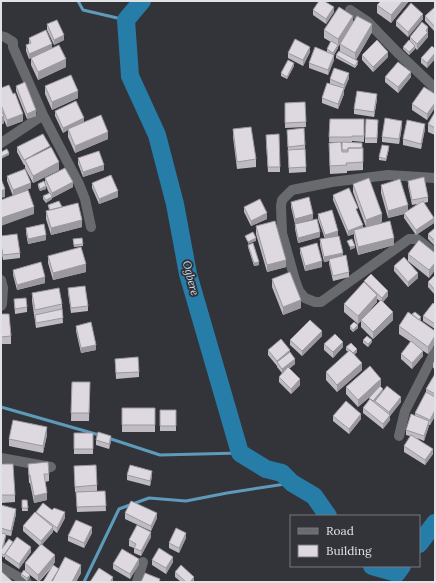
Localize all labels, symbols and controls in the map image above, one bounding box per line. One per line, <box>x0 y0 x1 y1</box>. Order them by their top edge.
water label: Ogbere <box>180 259 202 297</box>
legend <box>290 515 420 567</box>
text: Road <box>326 523 354 538</box>
text: Building <box>326 543 372 558</box>

